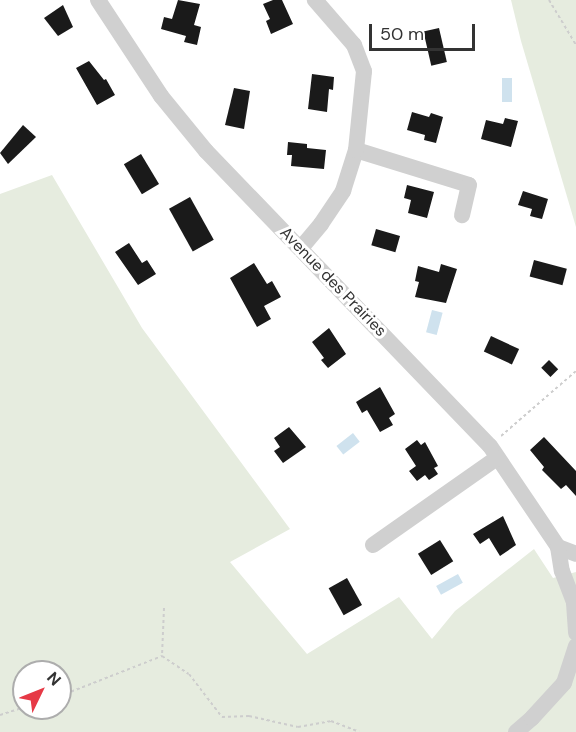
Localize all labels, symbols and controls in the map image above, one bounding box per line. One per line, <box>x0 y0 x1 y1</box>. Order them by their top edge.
scale bar <box>372 12 478 50</box>
text: 50 m <box>380 22 424 46</box>
street label: Avenue des Prairies <box>276 223 390 341</box>
north arrow <box>12 660 72 720</box>
text: N <box>42 667 66 690</box>

